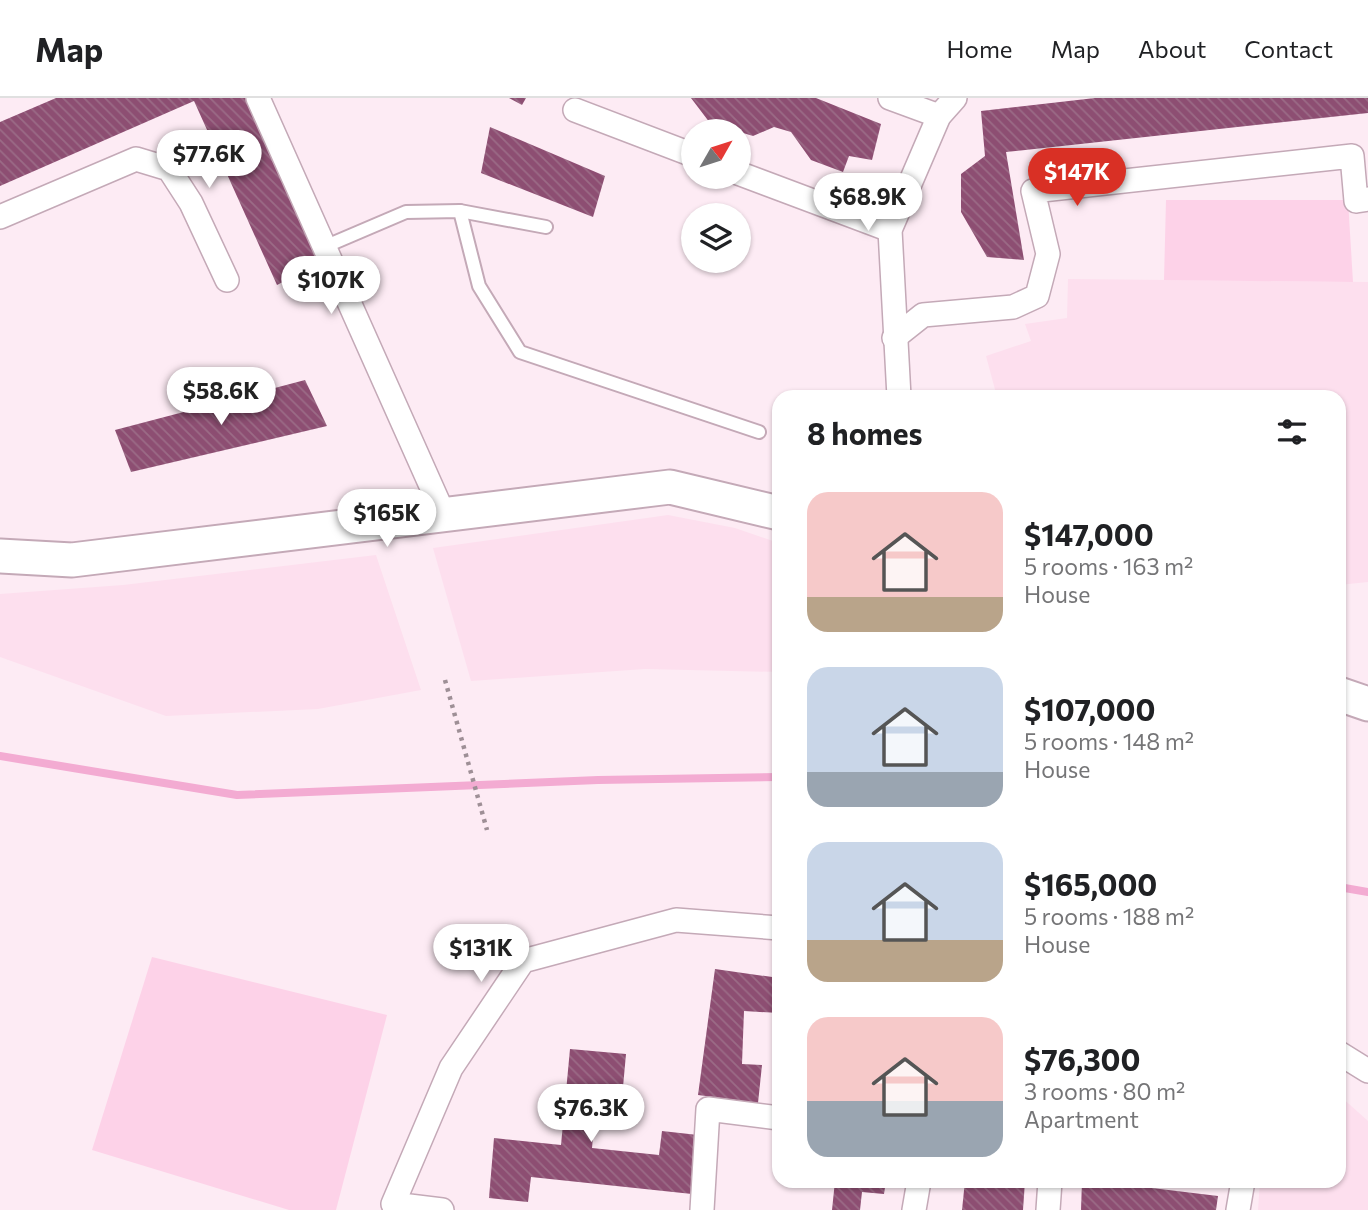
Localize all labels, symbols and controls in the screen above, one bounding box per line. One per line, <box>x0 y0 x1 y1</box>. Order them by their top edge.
text: Map <box>35 28 103 69</box>
text: Home <box>947 34 1013 63</box>
text: Map <box>1051 34 1100 63</box>
text: About <box>1138 34 1206 63</box>
text: Contact <box>1244 34 1333 63</box>
north arrow <box>681 119 751 189</box>
map controls <box>681 119 751 273</box>
pin: $77.6K <box>152 130 266 190</box>
text: $77.6K <box>173 139 245 167</box>
pin: $147K <box>1028 148 1126 208</box>
text: $147K <box>1044 157 1110 185</box>
pin: $68.9K <box>811 174 925 233</box>
text: $68.9K <box>829 182 907 210</box>
button: layers <box>681 203 751 273</box>
pin: $107K <box>282 256 380 316</box>
text: $107K <box>297 265 365 293</box>
pin: $58.6K <box>164 368 278 427</box>
text: $58.6K <box>183 376 259 404</box>
icon: filters <box>1273 413 1311 451</box>
text: 8 homes <box>807 414 923 451</box>
pin: $165K <box>338 490 436 549</box>
text: $165K <box>353 498 421 526</box>
text: $147,000 <box>1024 515 1154 552</box>
icon: home <box>863 520 947 604</box>
text: 5 rooms · 163 m² <box>1024 552 1193 580</box>
text: House <box>1024 580 1090 608</box>
text: $107,000 <box>1024 690 1155 727</box>
icon: home <box>863 695 947 779</box>
text: 5 rooms · 148 m² <box>1024 727 1194 755</box>
text: House <box>1024 755 1090 783</box>
text: $165,000 <box>1024 865 1157 902</box>
icon: home <box>863 870 947 954</box>
text: 5 rooms · 188 m² <box>1024 902 1194 930</box>
pin: $131K <box>432 924 530 984</box>
text: House <box>1024 930 1090 958</box>
text: $131K <box>449 933 513 961</box>
text: $76,300 <box>1024 1040 1140 1077</box>
icon: home <box>863 1045 947 1129</box>
text: 3 rooms · 80 m² <box>1024 1077 1185 1105</box>
pin: $76.3K <box>534 1084 648 1144</box>
text: $76.3K <box>553 1093 629 1121</box>
text: Apartment <box>1024 1105 1139 1133</box>

